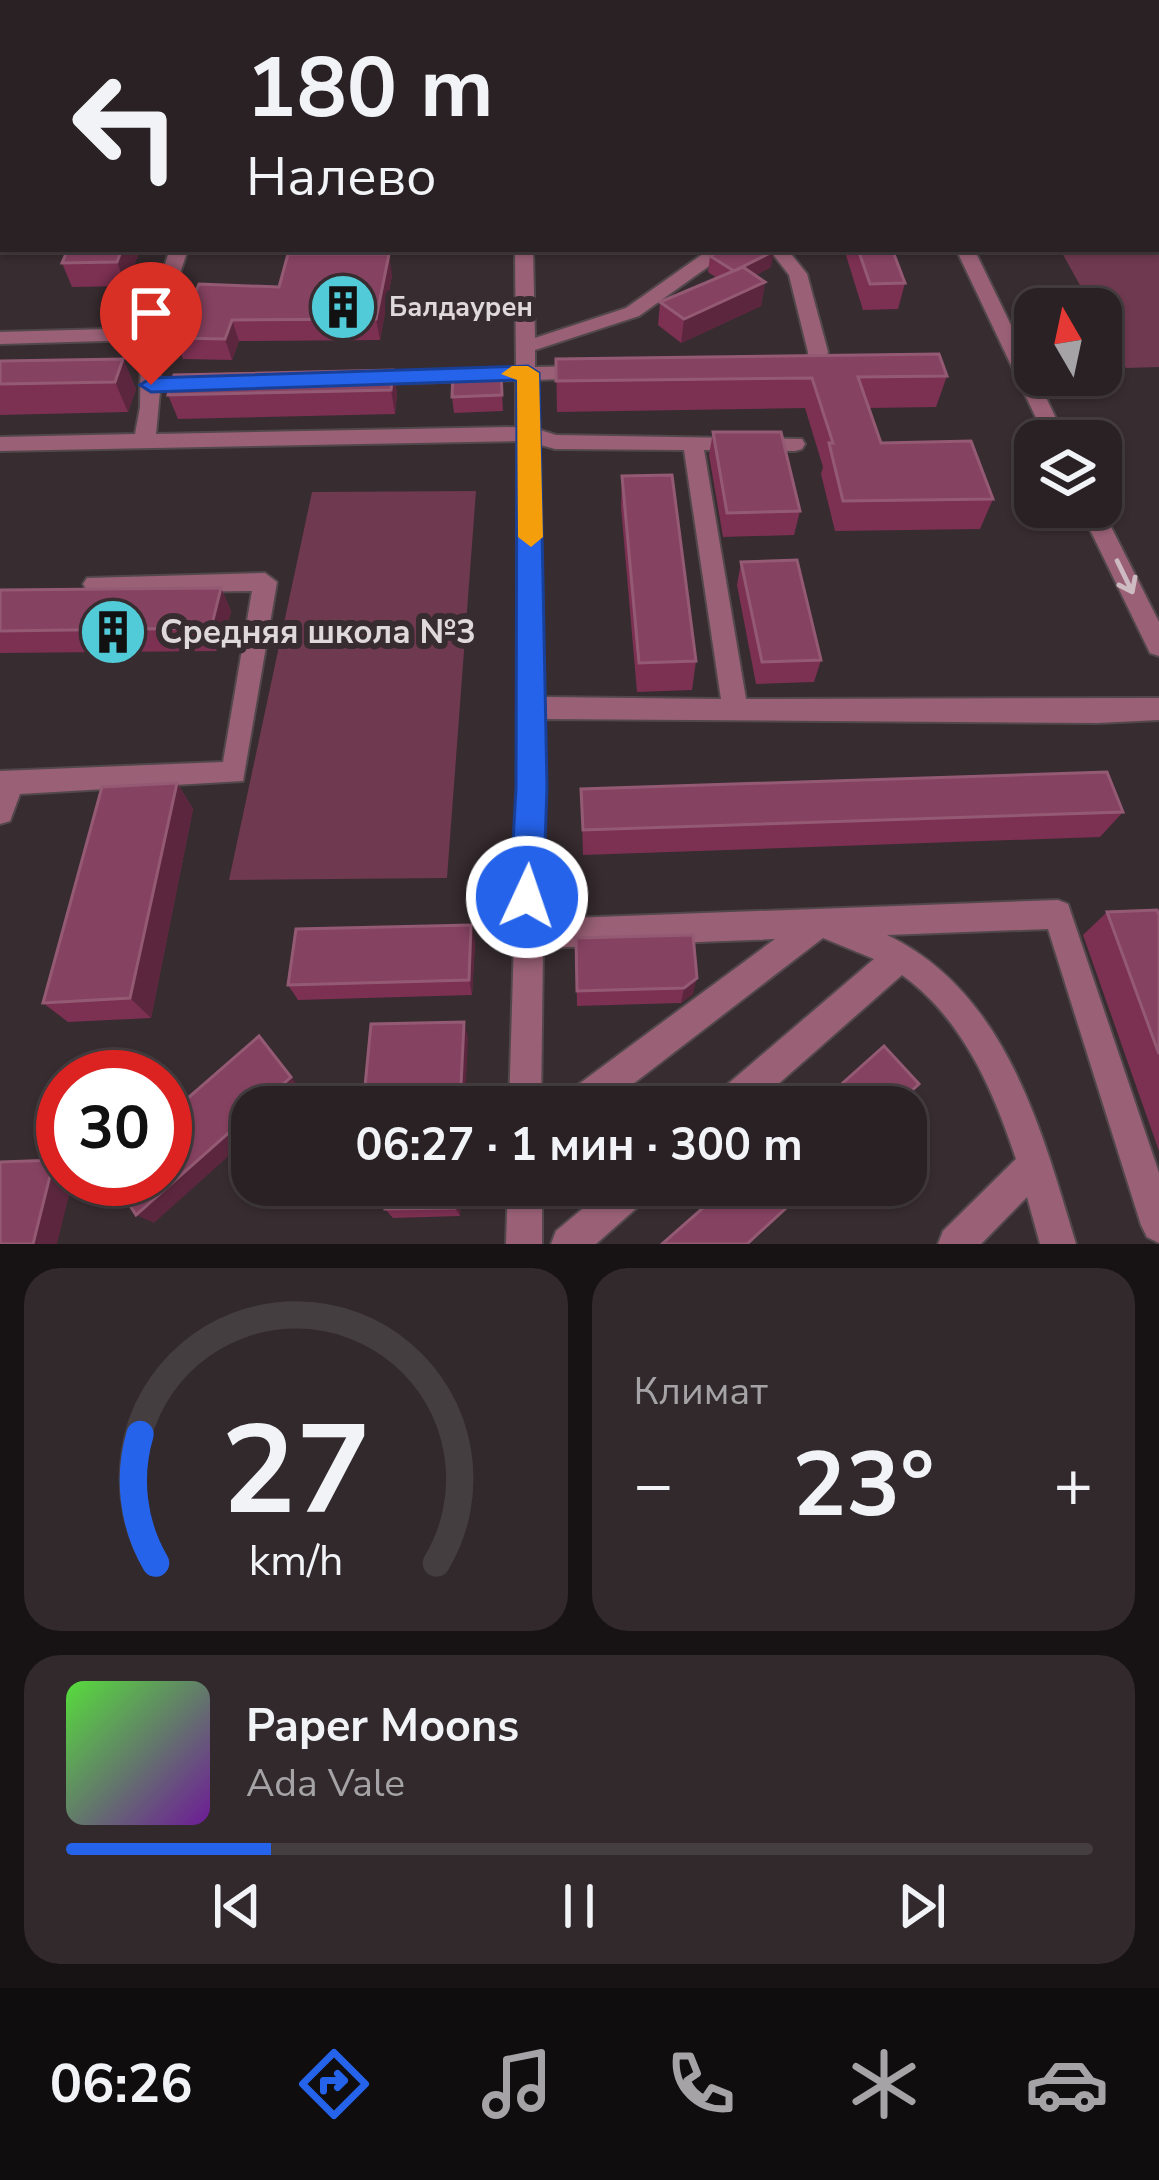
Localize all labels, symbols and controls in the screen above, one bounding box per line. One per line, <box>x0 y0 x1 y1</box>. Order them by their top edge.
text: 180 m <box>246 31 494 146</box>
icon: left <box>48 48 204 204</box>
text: Налево <box>246 140 437 214</box>
pin <box>100 262 202 385</box>
building icon: Балдаурен <box>308 272 378 342</box>
icon: arrive <box>118 280 184 346</box>
north arrow <box>1014 288 1122 396</box>
map controls <box>1014 288 1122 528</box>
place label: Балдаурен <box>389 289 533 326</box>
button: layers <box>1014 420 1122 528</box>
one-way arrow <box>1114 559 1137 594</box>
building icon: Средняя школа №3 <box>78 597 148 667</box>
place label: Средняя школа №3 <box>160 610 476 655</box>
position arrow <box>464 834 590 960</box>
speed limit sign: 30 <box>36 1050 192 1206</box>
text: 06:27 · 1 мин · 300 m <box>355 1115 803 1176</box>
text: Климат <box>634 1365 768 1418</box>
text: 27 <box>221 1386 371 1556</box>
text: 23° <box>792 1424 934 1547</box>
text: − <box>634 1440 673 1530</box>
text: + <box>1053 1440 1093 1530</box>
text: km/h <box>248 1531 343 1589</box>
text: Paper Moons <box>246 1696 519 1757</box>
text: Ada Vale <box>246 1757 405 1810</box>
icon: previous <box>204 1873 270 1939</box>
icon: pause <box>546 1873 612 1939</box>
icon: next <box>889 1873 955 1939</box>
icon: directions <box>292 2042 376 2126</box>
icon: music <box>475 2042 559 2126</box>
icon: phone <box>659 2042 743 2126</box>
icon: climate <box>842 2042 926 2126</box>
icon: car <box>1025 2042 1109 2126</box>
text: 06:26 <box>50 2047 193 2121</box>

